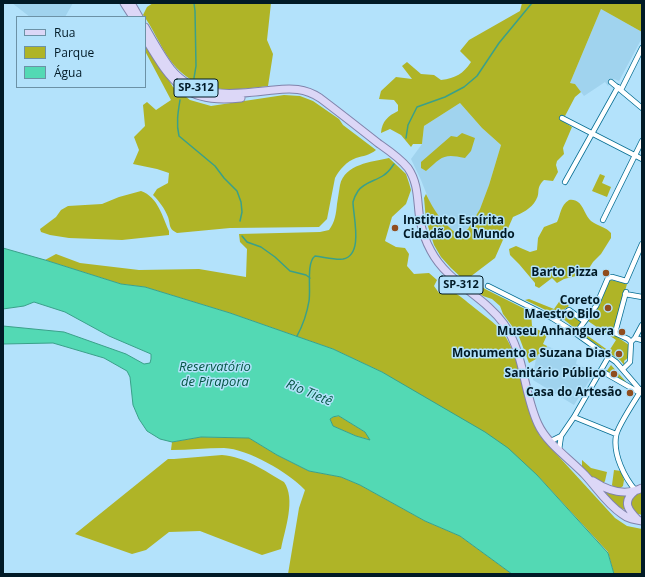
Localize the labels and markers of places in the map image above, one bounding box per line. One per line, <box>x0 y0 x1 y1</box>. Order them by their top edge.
place label: Instituto Espírita Cidadão do Mundo <box>403 214 515 242</box>
marker: Instituto Espírita Cidadão do Mundo <box>390 223 400 233</box>
place label: Barto Pizza <box>531 266 598 280</box>
marker: Barto Pizza <box>601 268 611 278</box>
place label: Coreto Maestro Bilo <box>524 294 600 322</box>
marker: Coreto Maestro Bilo <box>603 303 613 313</box>
place label: Museu Anhanguera <box>497 325 614 339</box>
marker: Museu Anhanguera <box>617 327 627 337</box>
place label: Monumento a Suzana Dias <box>452 347 611 361</box>
marker: Monumento a Suzana Dias <box>614 349 624 359</box>
place label: Sanitário Público <box>505 367 606 381</box>
marker: Sanitário Público <box>609 369 619 379</box>
place label: Casa do Artesão <box>526 386 622 400</box>
marker: Casa do Artesão <box>625 388 635 398</box>

